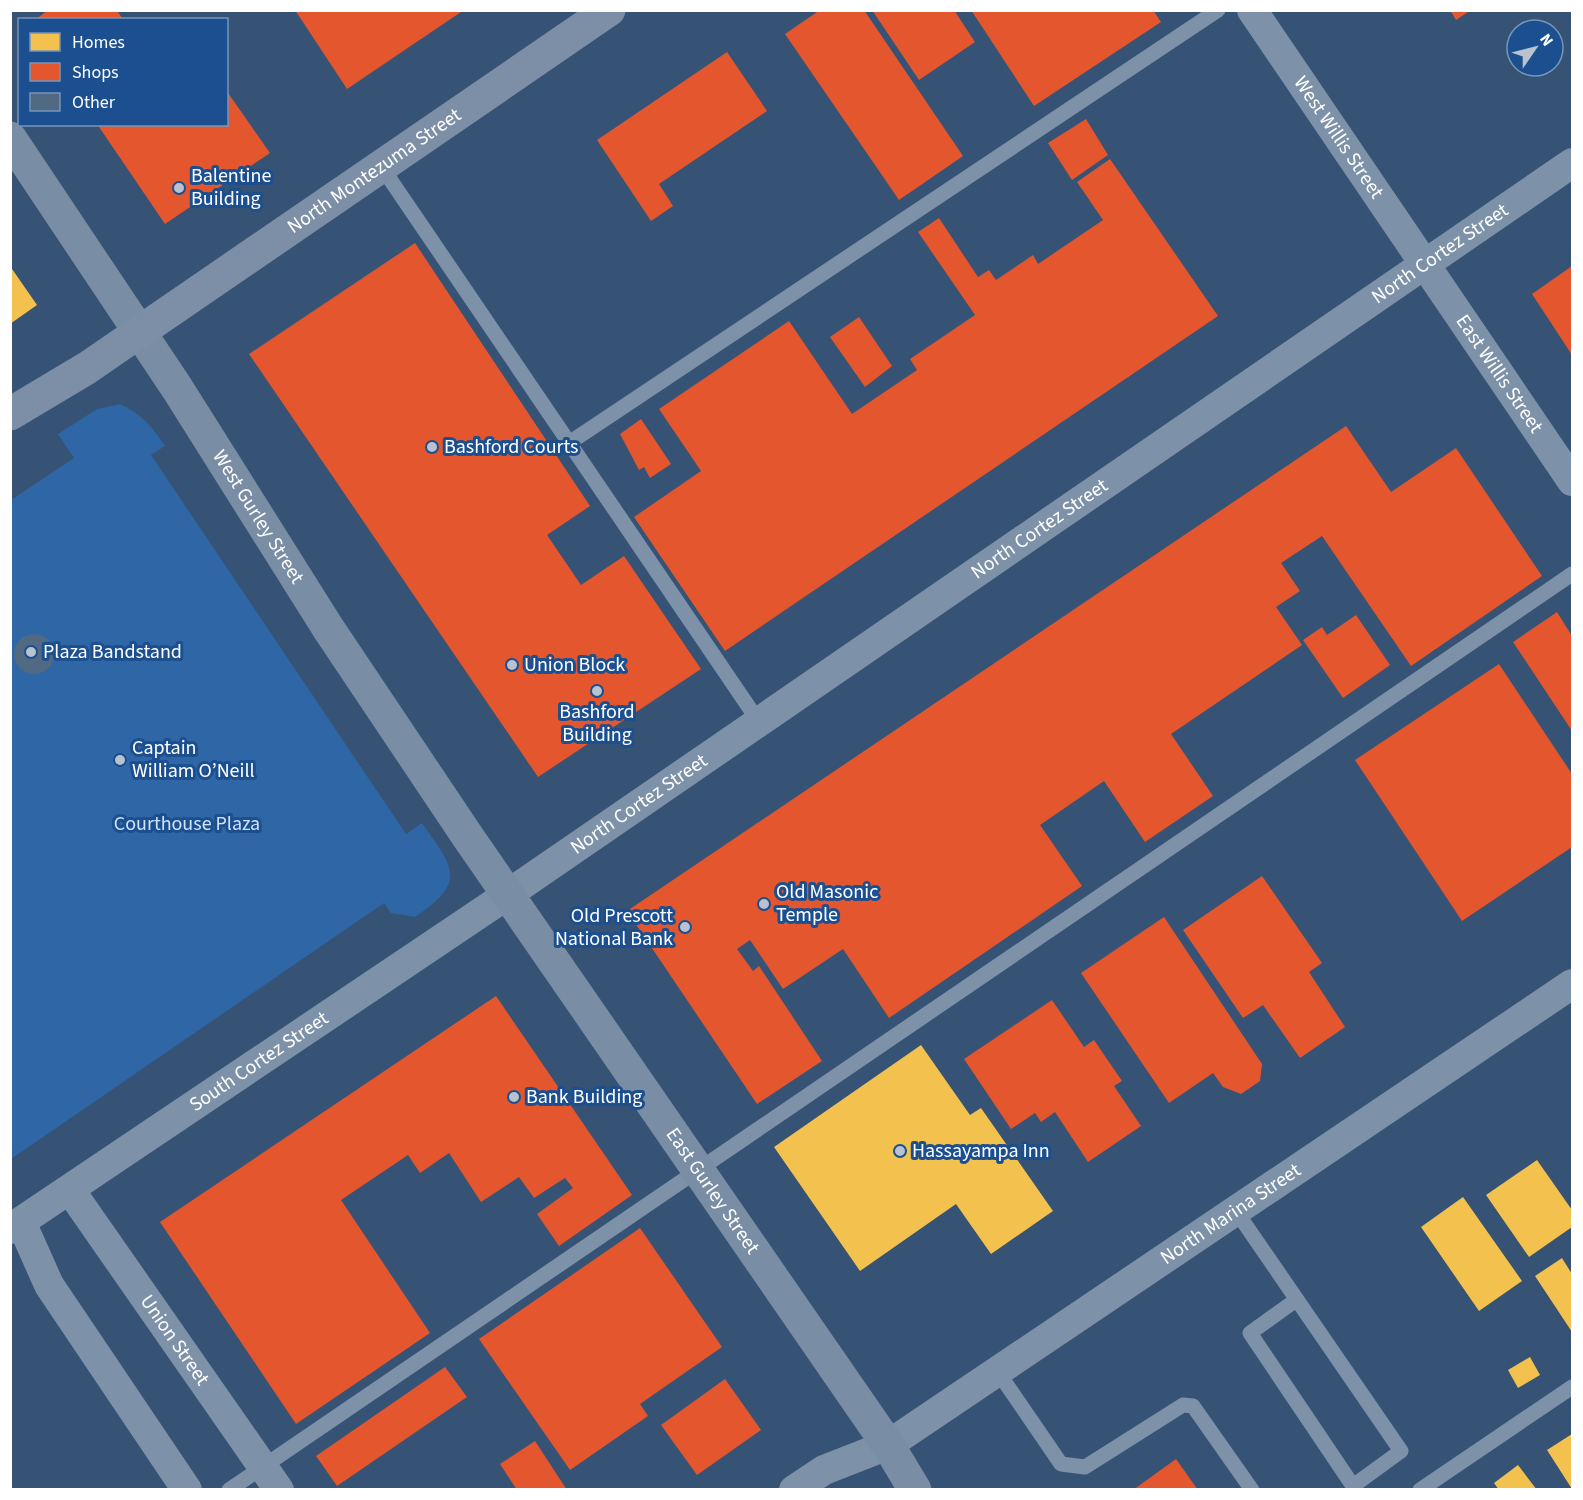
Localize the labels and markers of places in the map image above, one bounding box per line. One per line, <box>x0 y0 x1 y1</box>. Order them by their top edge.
place label: Balentine Building <box>191 162 271 213</box>
marker: Balentine Building <box>172 181 186 195</box>
place label: Bashford Courts <box>444 433 578 461</box>
marker: Bashford Courts <box>425 440 439 454</box>
place label: Plaza Bandstand <box>43 638 182 666</box>
marker: Plaza Bandstand <box>24 645 38 659</box>
place label: Union Block <box>524 651 625 679</box>
marker: Union Block <box>505 658 519 672</box>
marker: Bashford Building <box>590 684 604 698</box>
place label: Bashford Building <box>559 698 635 749</box>
place label: Captain William O’Neill <box>132 734 255 785</box>
marker: Captain William O’Neill <box>113 753 127 767</box>
place label: Old Masonic Temple <box>776 878 878 929</box>
marker: Old Masonic Temple <box>757 897 771 911</box>
place label: Old Prescott National Bank <box>555 902 673 953</box>
marker: Old Prescott National Bank <box>678 920 692 934</box>
place label: Bank Building <box>526 1083 642 1111</box>
marker: Bank Building <box>507 1090 521 1104</box>
place label: Hassayampa Inn <box>912 1137 1050 1165</box>
marker: Hassayampa Inn <box>893 1144 907 1158</box>

